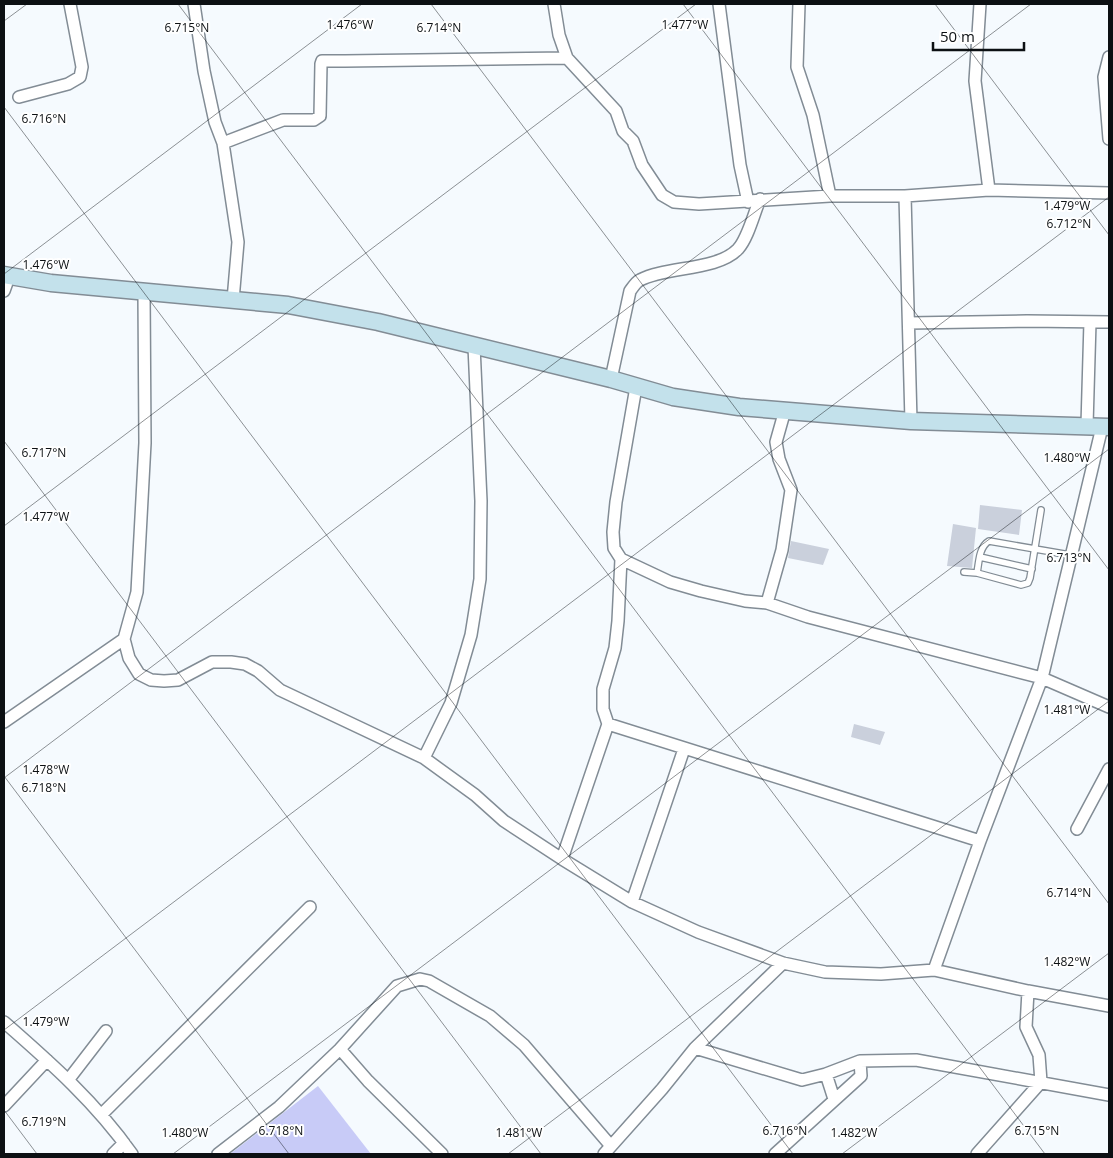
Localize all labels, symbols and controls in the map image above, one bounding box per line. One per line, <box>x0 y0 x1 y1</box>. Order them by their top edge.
text: 1.476°W <box>327 16 373 33</box>
text: 1.477°W <box>662 16 708 33</box>
text: 6.715°N <box>165 19 209 36</box>
text: 6.714°N <box>417 19 461 36</box>
scale bar <box>933 20 1024 52</box>
text: 50 m <box>940 26 975 46</box>
text: 6.716°N <box>22 110 66 127</box>
text: 1.479°W <box>1044 197 1090 214</box>
text: 6.712°N <box>1047 215 1091 232</box>
text: 1.476°W <box>23 256 69 273</box>
text: 6.717°N <box>22 444 66 461</box>
text: 1.480°W <box>1044 449 1090 466</box>
text: 1.477°W <box>23 508 69 525</box>
text: 6.713°N <box>1047 549 1091 566</box>
text: 1.481°W <box>1044 701 1090 718</box>
text: 1.478°W <box>23 761 69 778</box>
text: 6.718°N <box>22 779 66 796</box>
text: 6.714°N <box>1047 884 1091 901</box>
text: 1.482°W <box>1044 953 1090 970</box>
text: 1.479°W <box>23 1013 69 1030</box>
text: 6.719°N <box>22 1113 66 1130</box>
text: 6.718°N <box>259 1122 303 1139</box>
text: 6.716°N <box>763 1122 807 1139</box>
text: 6.715°N <box>1015 1122 1059 1139</box>
text: 1.480°W <box>162 1124 208 1141</box>
text: 1.481°W <box>496 1124 542 1141</box>
text: 1.482°W <box>831 1124 877 1141</box>

